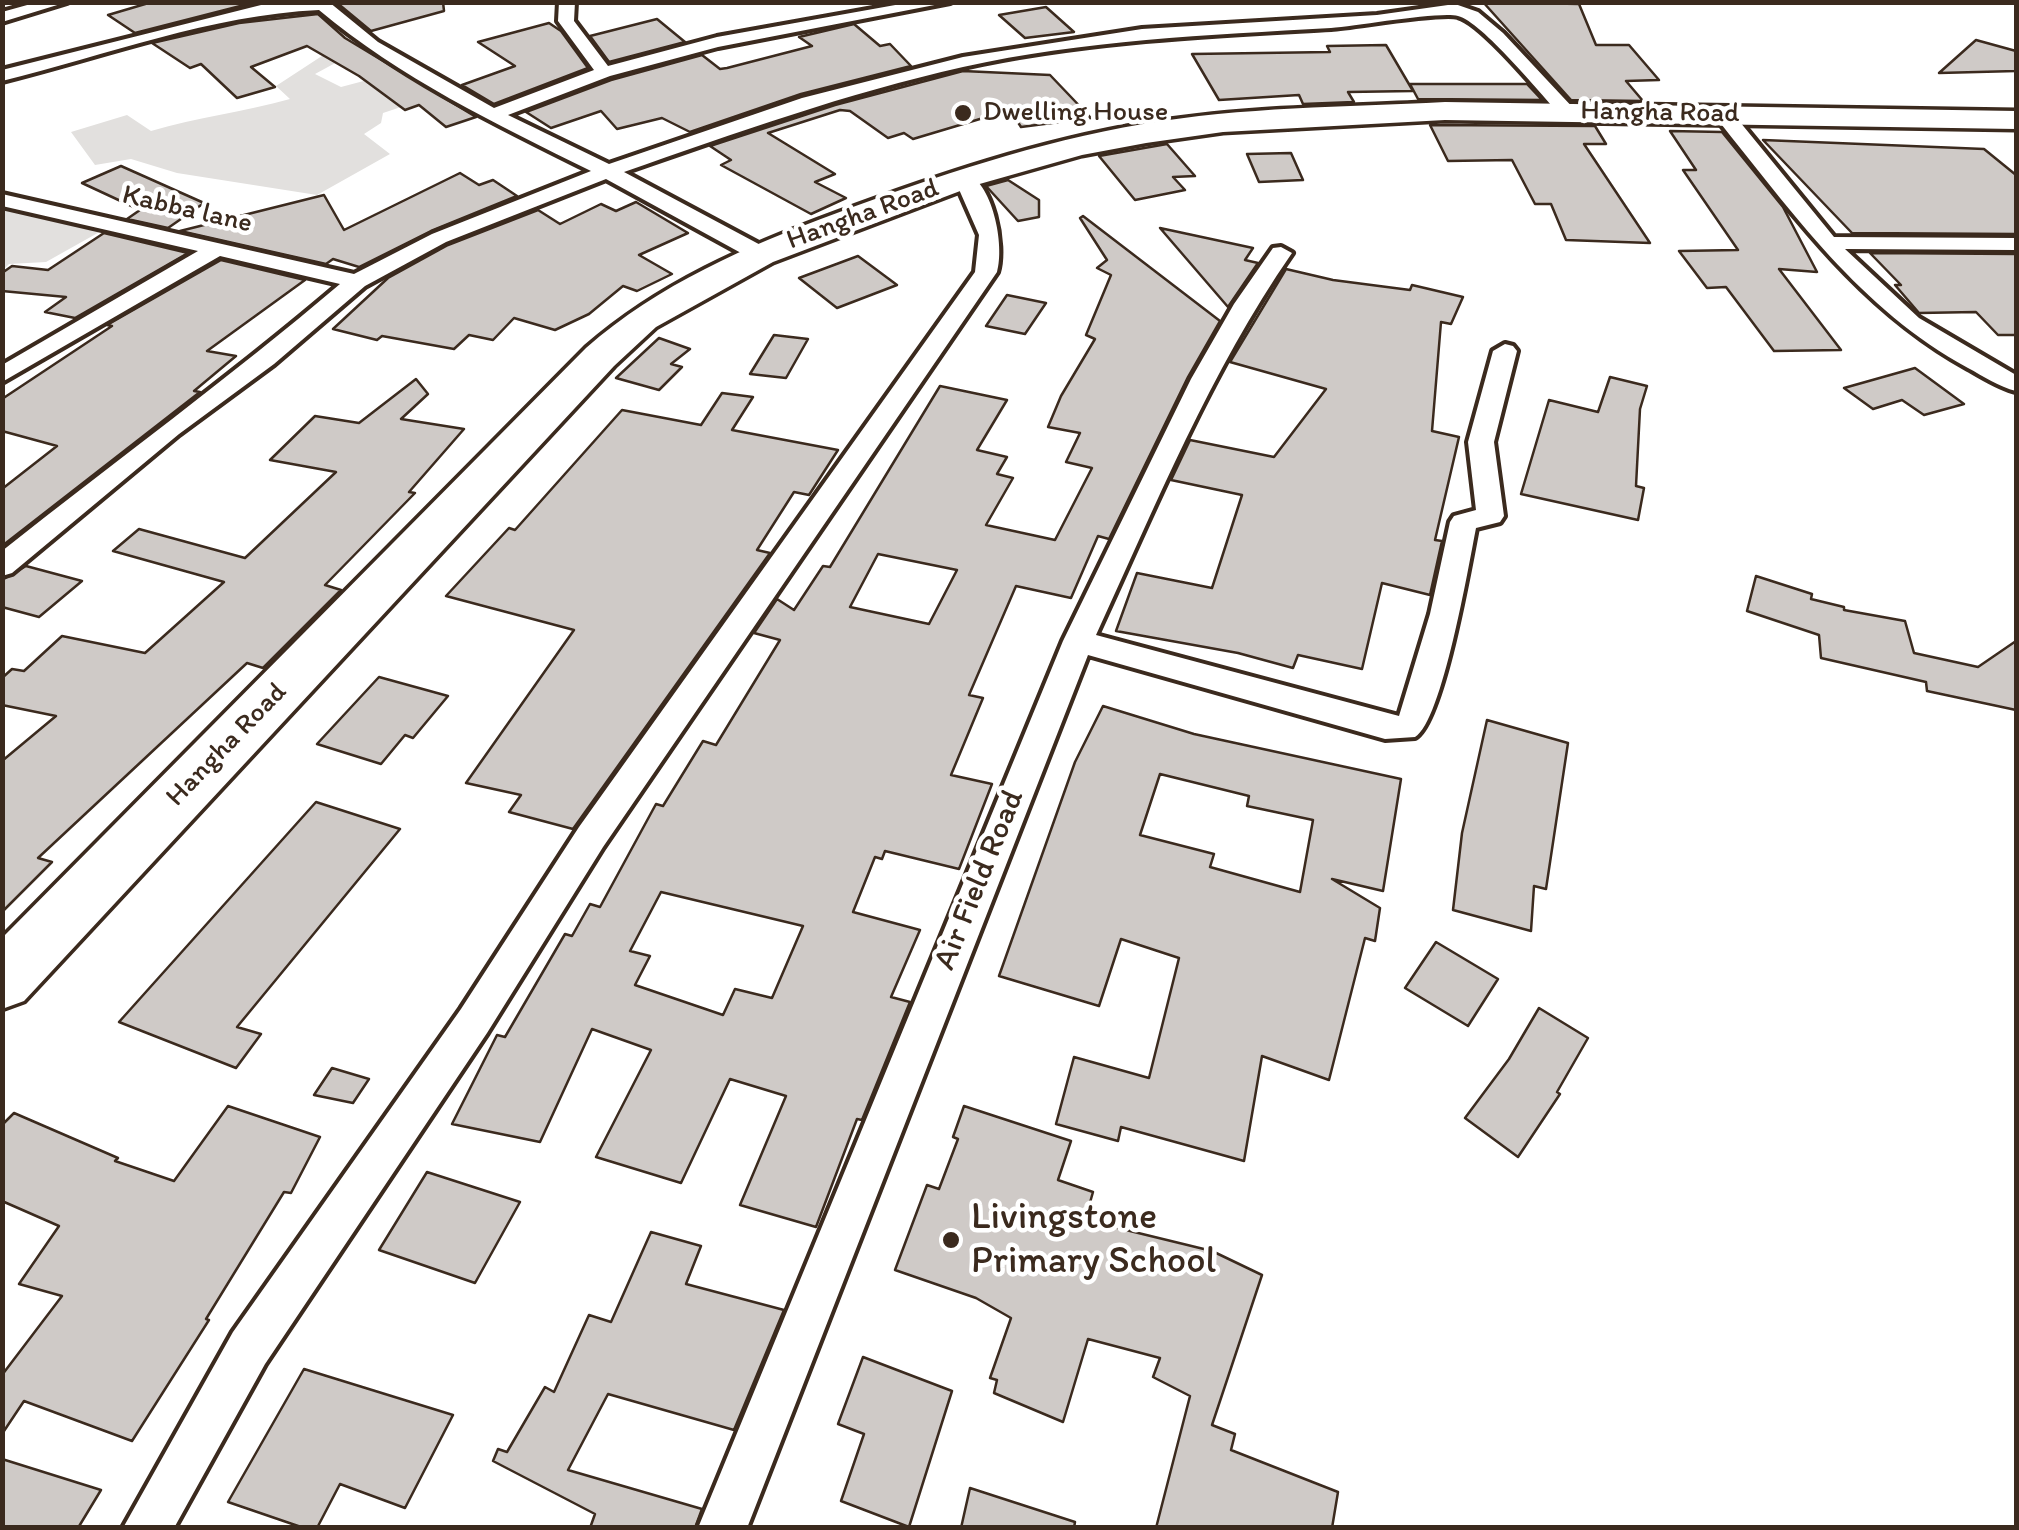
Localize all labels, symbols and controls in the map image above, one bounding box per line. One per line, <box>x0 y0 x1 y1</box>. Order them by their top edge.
street label: Hangha Road <box>1580 95 1740 131</box>
place label: Dwelling House <box>983 96 1168 130</box>
marker: Dwelling House <box>952 102 974 124</box>
street label: Hangha Road <box>782 172 944 258</box>
street label: Kabba lane <box>119 179 255 241</box>
street label: Hangha Road <box>160 676 294 814</box>
street label: Air Field Road <box>926 784 1034 976</box>
place label: Livingstone Primary School <box>971 1195 1216 1284</box>
marker: Livingstone Primary School <box>940 1229 962 1251</box>

